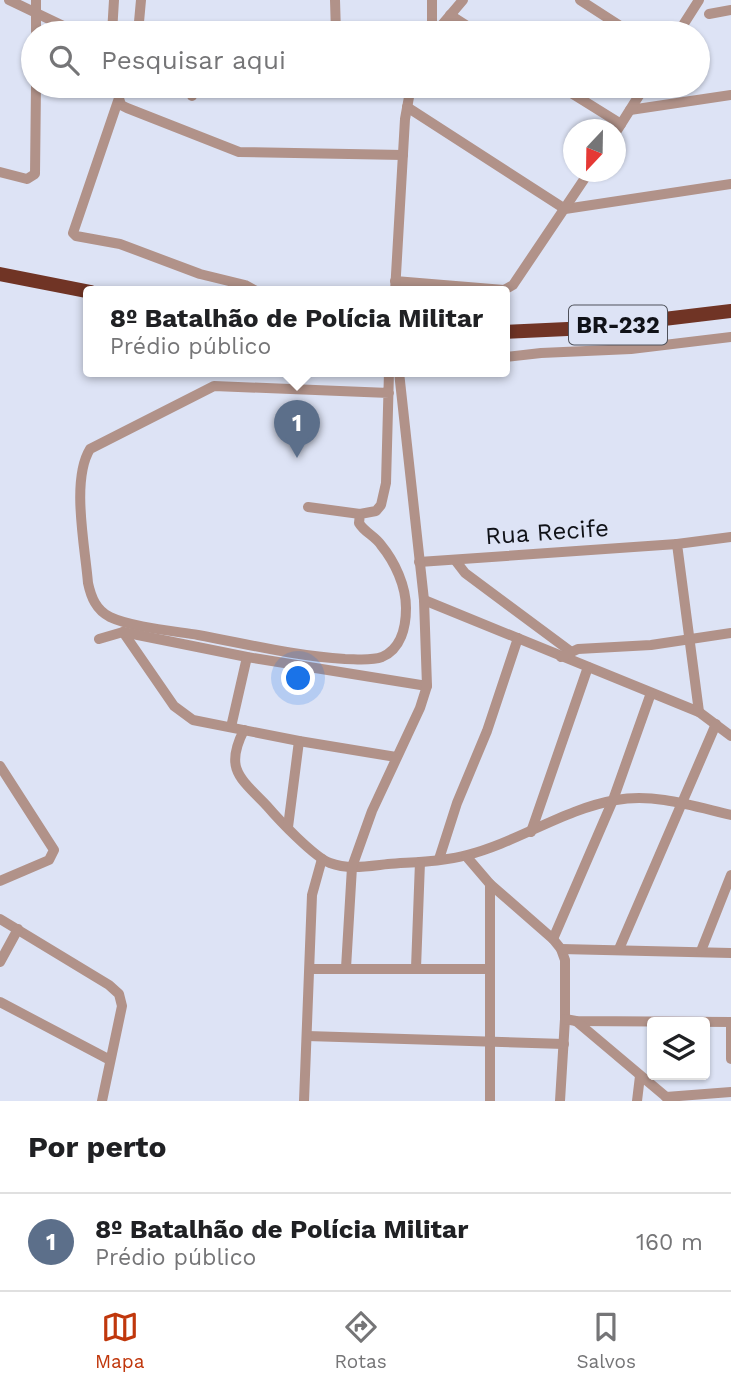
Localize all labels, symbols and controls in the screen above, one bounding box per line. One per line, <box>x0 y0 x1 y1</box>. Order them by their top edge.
search box <box>21 21 710 98</box>
icon: search <box>45 41 83 79</box>
text: Pesquisar aqui <box>101 45 286 75</box>
north arrow <box>563 119 626 182</box>
popup <box>83 286 510 377</box>
text: 8º Batalhão de Polícia Militar <box>110 303 483 333</box>
road number: BR-232 <box>569 306 667 344</box>
text: Prédio público <box>110 333 271 360</box>
pin: 1 <box>274 400 320 458</box>
street label: Rua Recife <box>484 514 610 550</box>
your location <box>281 661 315 695</box>
map controls <box>647 1017 710 1080</box>
button: layers <box>647 1017 710 1080</box>
text: Por perto <box>28 1129 166 1164</box>
text: 8º Batalhão de Polícia Militar <box>95 1214 468 1244</box>
text: 1 <box>46 1229 56 1256</box>
text: 160 m <box>636 1229 703 1256</box>
text: Prédio público <box>95 1244 256 1271</box>
tab: Mapa <box>95 1308 144 1373</box>
tab: Rotas <box>334 1308 387 1373</box>
tab: Salvos <box>577 1308 636 1373</box>

